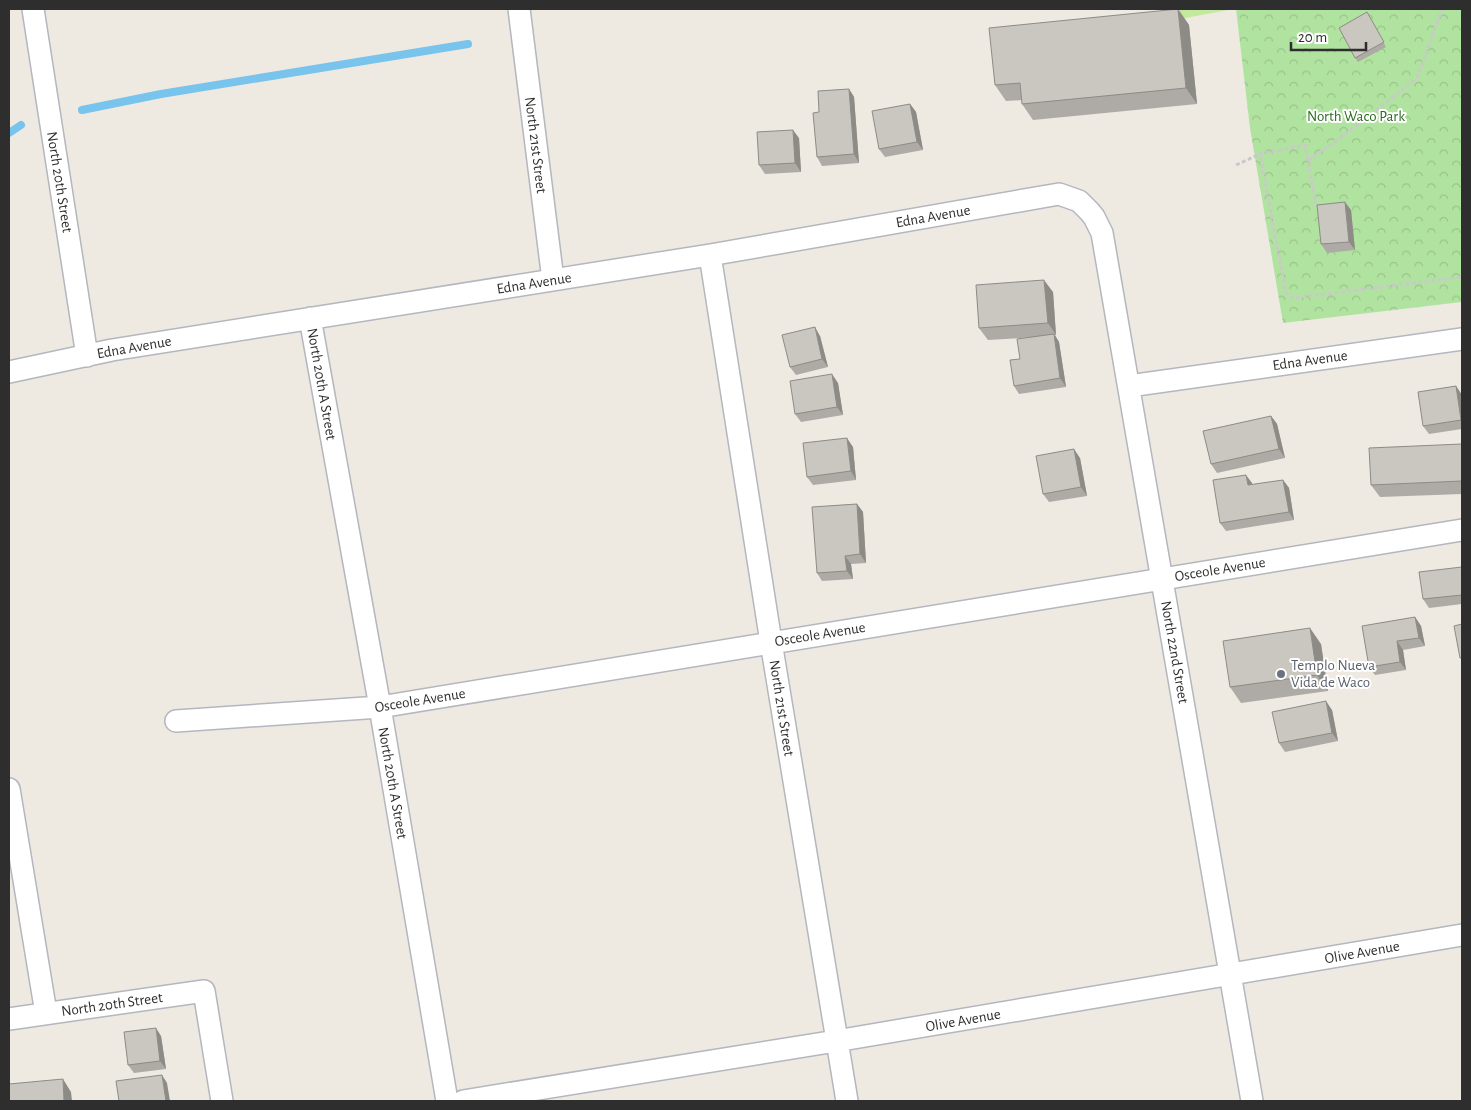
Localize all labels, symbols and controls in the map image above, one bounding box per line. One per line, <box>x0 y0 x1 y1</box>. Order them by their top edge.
scale bar <box>1291 20 1366 52</box>
text: 20 m <box>1298 30 1327 45</box>
street label: North 21st Street <box>522 96 549 194</box>
park label: North Waco Park <box>1307 109 1405 124</box>
street label: North 20th Street <box>44 130 75 234</box>
street label: Edna Avenue <box>895 203 972 230</box>
street label: Edna Avenue <box>496 270 573 297</box>
street label: North 20th A Street <box>304 327 339 441</box>
street label: Edna Avenue <box>96 334 173 361</box>
street label: Edna Avenue <box>1272 348 1349 373</box>
street label: Osceole Avenue <box>1173 555 1267 584</box>
street label: North 22nd Street <box>1158 600 1191 705</box>
street label: Osceole Avenue <box>773 620 867 649</box>
place label: Templo Nueva Vida de Waco <box>1291 658 1375 690</box>
street label: North 21st Street <box>766 659 797 757</box>
marker: Templo Nueva Vida de Waco <box>1275 668 1287 680</box>
street label: Osceole Avenue <box>373 686 467 715</box>
street label: North 20th A Street <box>375 726 410 840</box>
street label: Olive Avenue <box>1323 938 1401 966</box>
street label: North 20th Street <box>60 990 164 1019</box>
street label: Olive Avenue <box>924 1006 1002 1034</box>

